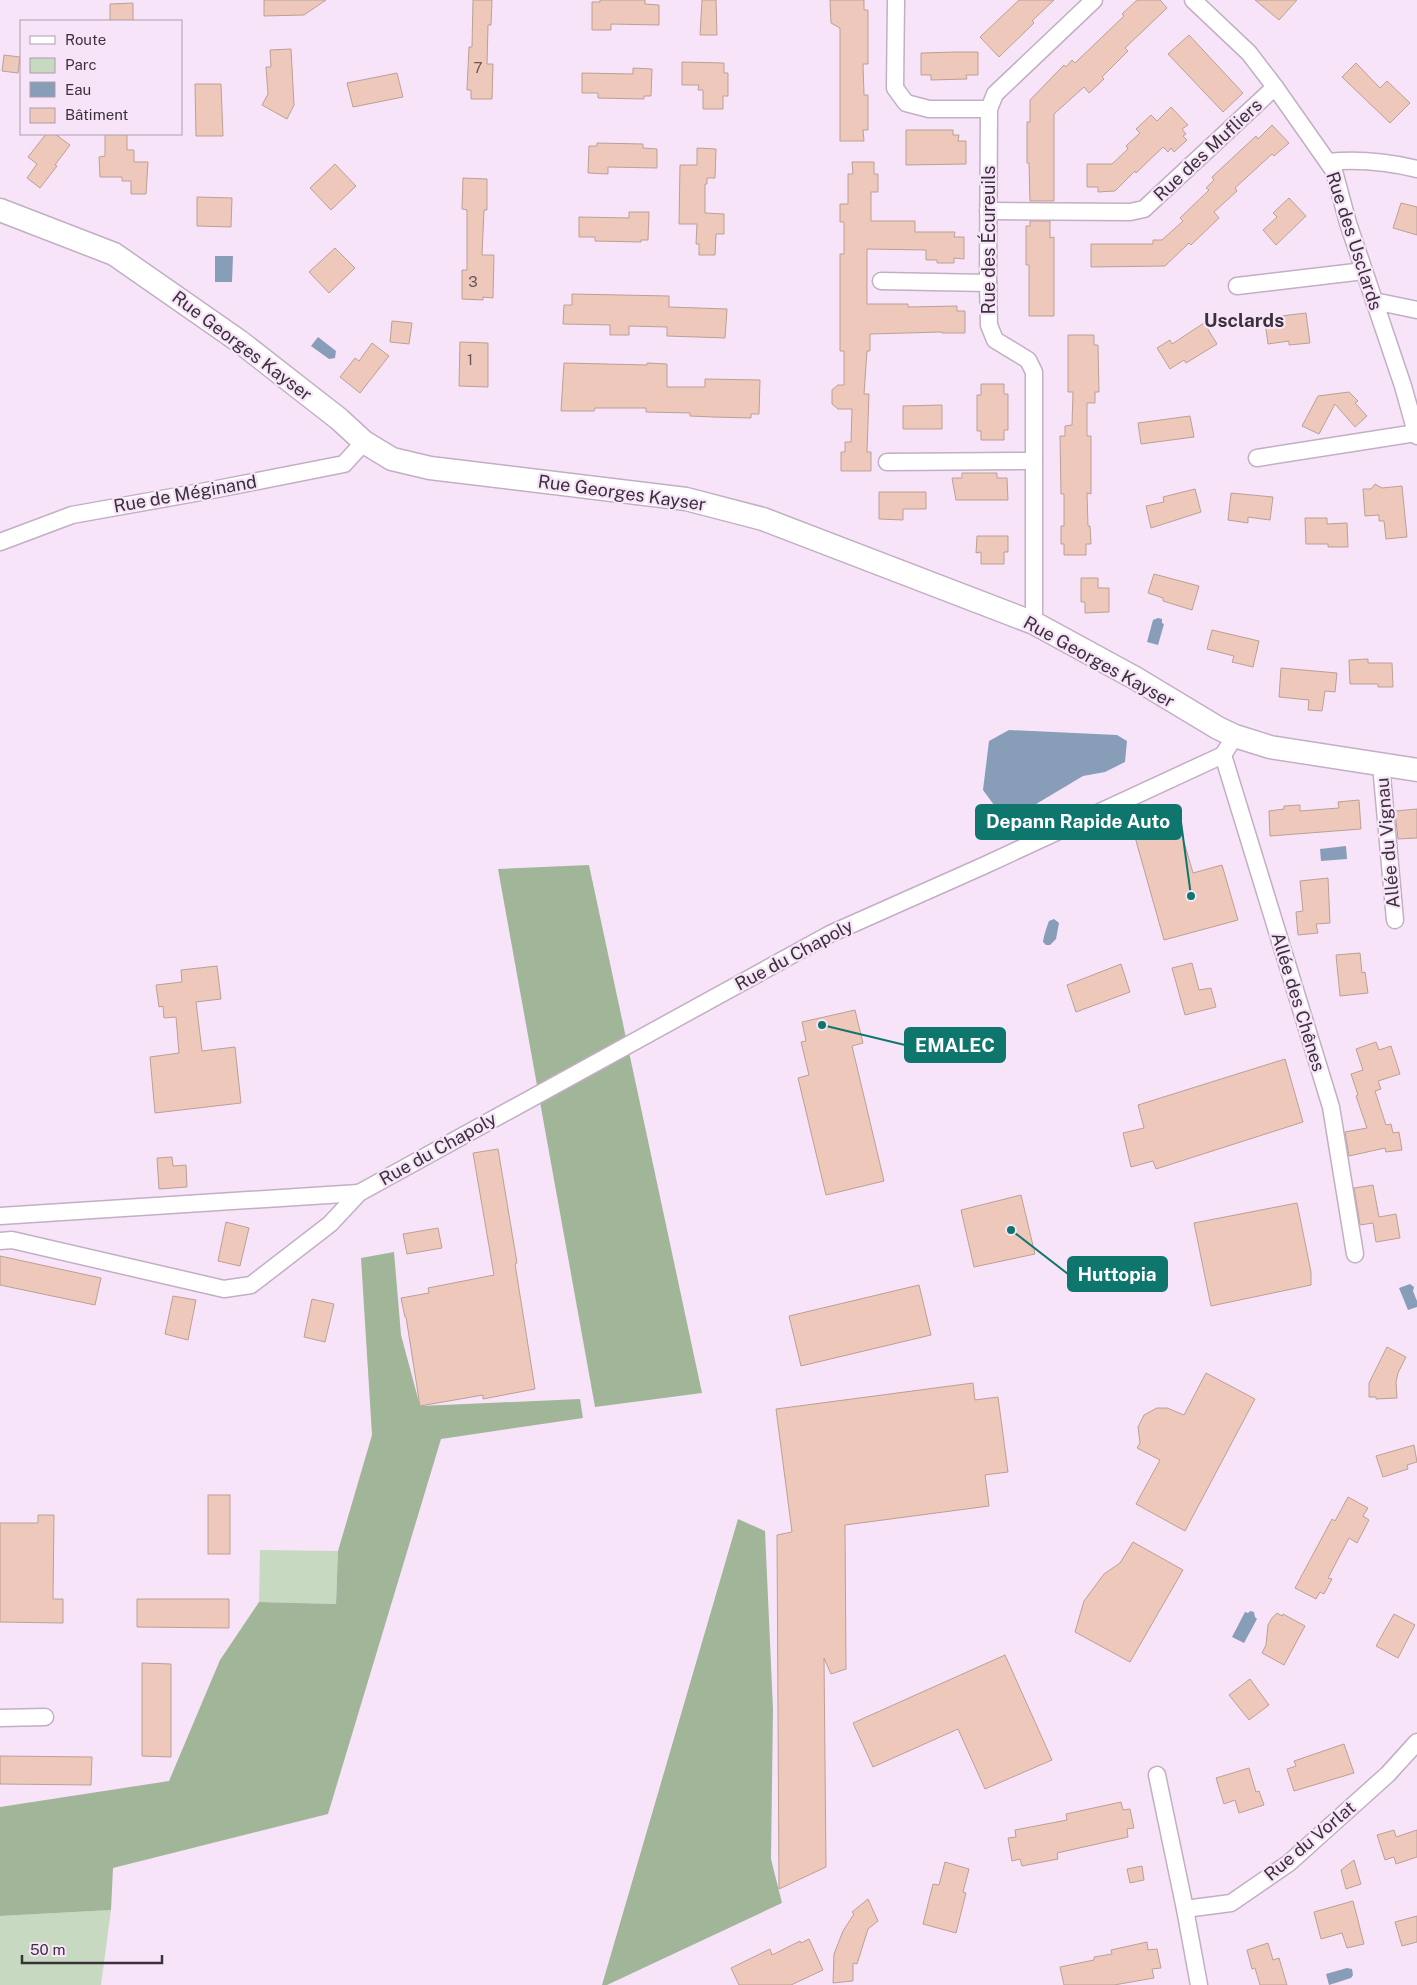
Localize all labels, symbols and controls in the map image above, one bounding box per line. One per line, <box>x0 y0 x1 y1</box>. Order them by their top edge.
legend <box>20 20 182 135</box>
text: Route <box>65 31 106 48</box>
text: Parc <box>65 56 97 73</box>
house number: 7 <box>473 59 483 76</box>
text: Eau <box>65 81 91 98</box>
street label: Rue des Mufliers <box>1149 94 1266 205</box>
text: Bâtiment <box>65 106 128 123</box>
street label: Rue des Écureuils <box>977 166 999 314</box>
street label: Rue des Usclards <box>1322 169 1387 313</box>
house number: 3 <box>468 273 478 290</box>
street label: Rue Georges Kayser <box>168 286 316 405</box>
district label: Usclards <box>1204 309 1284 331</box>
house number: 1 <box>467 351 473 368</box>
street label: Rue Georges Kayser <box>537 470 707 515</box>
street label: Rue de Méginand <box>112 471 258 516</box>
street label: Rue Georges Kayser <box>1020 611 1178 712</box>
street label: Allée du Vignau <box>1371 777 1404 909</box>
callout: Depann Rapide Auto <box>976 805 1181 839</box>
text: Depann Rapide Auto <box>986 810 1170 832</box>
street label: Rue du Chapoly <box>731 914 857 994</box>
street label: Allée des Chênes <box>1267 930 1330 1074</box>
callout: EMALEC <box>905 1028 1005 1062</box>
text: EMALEC <box>915 1034 995 1056</box>
street label: Rue du Chapoly <box>376 1108 500 1189</box>
callout: Huttopia <box>1068 1257 1167 1291</box>
text: Huttopia <box>1077 1263 1157 1285</box>
street label: Rue du Vorlat <box>1260 1796 1359 1885</box>
scale bar <box>22 1932 162 1964</box>
text: 50 m <box>30 1941 65 1958</box>

